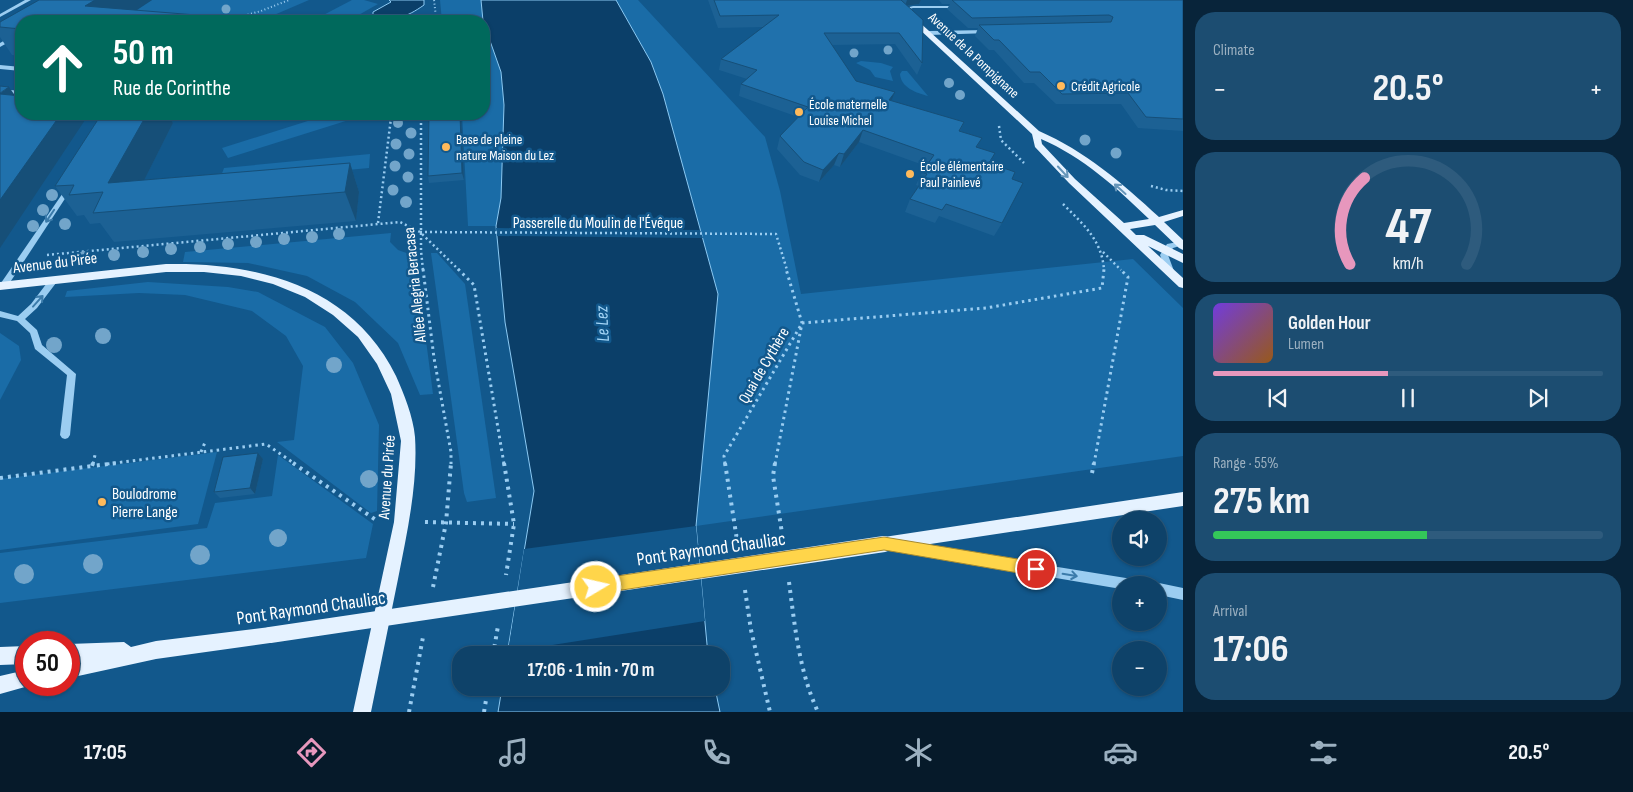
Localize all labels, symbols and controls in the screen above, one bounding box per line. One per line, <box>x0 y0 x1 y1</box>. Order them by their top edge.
street label: Avenue de la Pompignane <box>924 8 1023 102</box>
text: 50 m <box>113 32 174 75</box>
icon: ahead <box>30 35 95 100</box>
text: Climate <box>1213 41 1255 60</box>
text: 20.5° <box>1372 66 1444 111</box>
text: − <box>1213 73 1227 106</box>
text: + <box>1589 73 1603 106</box>
text: Rue de Corinthe <box>113 75 231 102</box>
place label: Crédit Agricole <box>1071 78 1140 95</box>
marker: Crédit Agricole <box>1055 80 1067 92</box>
place label: École maternelle Louise Michel <box>809 96 887 129</box>
marker: École maternelle Louise Michel <box>793 106 805 118</box>
place label: Base de pleine nature Maison du Lez <box>456 131 554 164</box>
marker: Base de pleine nature Maison du Lez <box>440 141 452 153</box>
place label: École élémentaire Paul Painlevé <box>920 158 1004 191</box>
one-way arrow <box>1057 165 1069 178</box>
marker: École élémentaire Paul Painlevé <box>904 168 916 180</box>
one-way arrow <box>1113 183 1126 194</box>
text: 47 <box>1385 196 1431 259</box>
one-way arrow <box>45 208 55 222</box>
street label: Passerelle du Moulin de l'Évêque <box>513 214 683 233</box>
street label: Allée Alegria Beracasa <box>400 226 431 344</box>
street label: Avenue du Pirée <box>11 249 98 278</box>
text: km/h <box>1393 253 1423 274</box>
one-way arrow <box>32 295 44 308</box>
water label: Le Lez <box>591 305 614 342</box>
text: Golden Hour <box>1288 312 1371 335</box>
street label: Quai de Cythère <box>735 324 794 407</box>
text: Lumen <box>1288 335 1324 354</box>
icon: previous <box>1264 384 1292 412</box>
icon: pause <box>1394 384 1422 412</box>
icon: next <box>1524 384 1552 412</box>
street label: Avenue du Pirée <box>375 434 400 521</box>
text: Range · 55% <box>1213 454 1279 473</box>
text: 275 km <box>1213 479 1310 524</box>
place label: Boulodrome Pierre Lange <box>112 485 178 522</box>
marker: Boulodrome Pierre Lange <box>96 496 108 508</box>
map controls <box>1112 511 1167 696</box>
button: sound <box>1112 511 1167 566</box>
street label: Pont Raymond Chauliac <box>635 528 787 571</box>
pin <box>1015 548 1057 590</box>
icon: arrive <box>1022 555 1050 583</box>
position arrow <box>569 560 621 612</box>
one-way arrow <box>1061 570 1077 580</box>
button: + <box>1112 576 1167 631</box>
street label: Pont Raymond Chauliac <box>235 587 387 630</box>
text: Arrival <box>1213 602 1247 621</box>
text: 17:06 <box>1213 627 1289 672</box>
speed limit sign: 50 <box>15 631 80 696</box>
button: − <box>1112 641 1167 696</box>
text: 17:06 · 1 min · 70 m <box>528 659 654 682</box>
icon: directions <box>294 735 329 770</box>
icon: music <box>496 735 531 770</box>
icon: phone <box>699 735 734 770</box>
icon: climate <box>901 735 936 770</box>
icon: car <box>1103 735 1138 770</box>
icon: filters <box>1306 735 1341 770</box>
text: 17:05 <box>84 739 127 766</box>
text: 20.5° <box>1508 739 1549 766</box>

